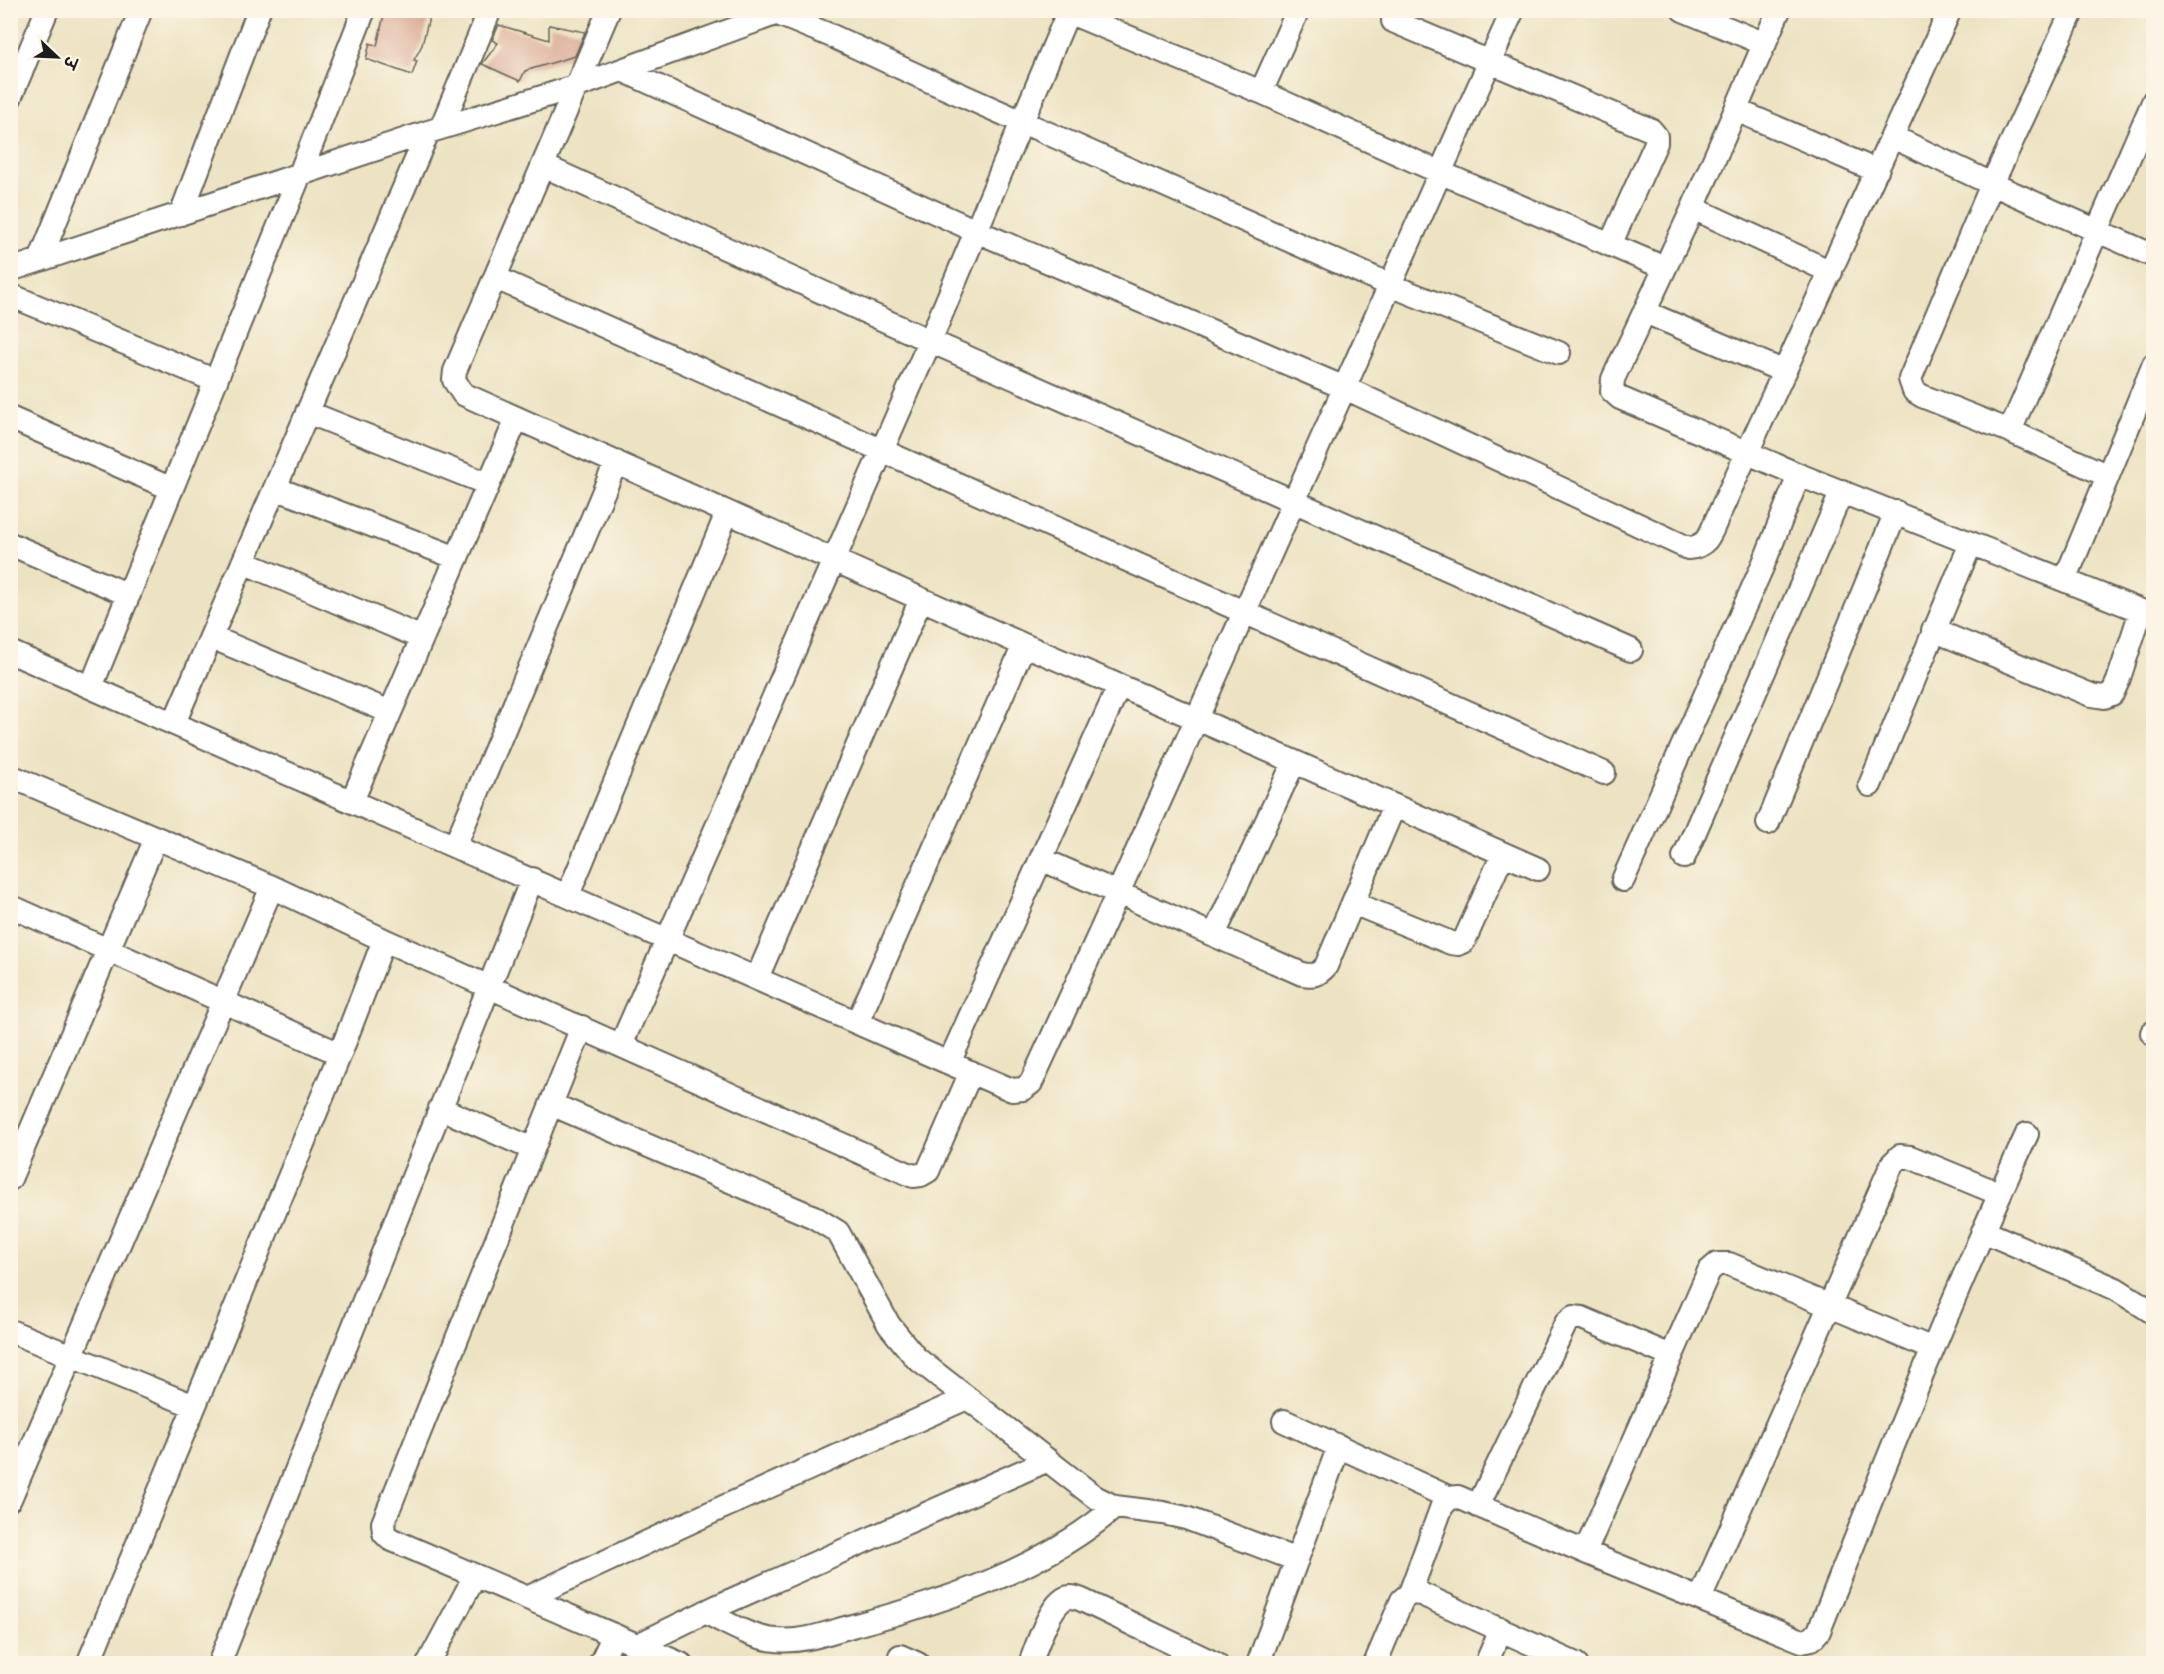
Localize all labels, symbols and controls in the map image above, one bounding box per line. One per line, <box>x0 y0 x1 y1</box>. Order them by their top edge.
north arrow <box>27 27 87 87</box>
text: उ <box>58 52 81 72</box>

